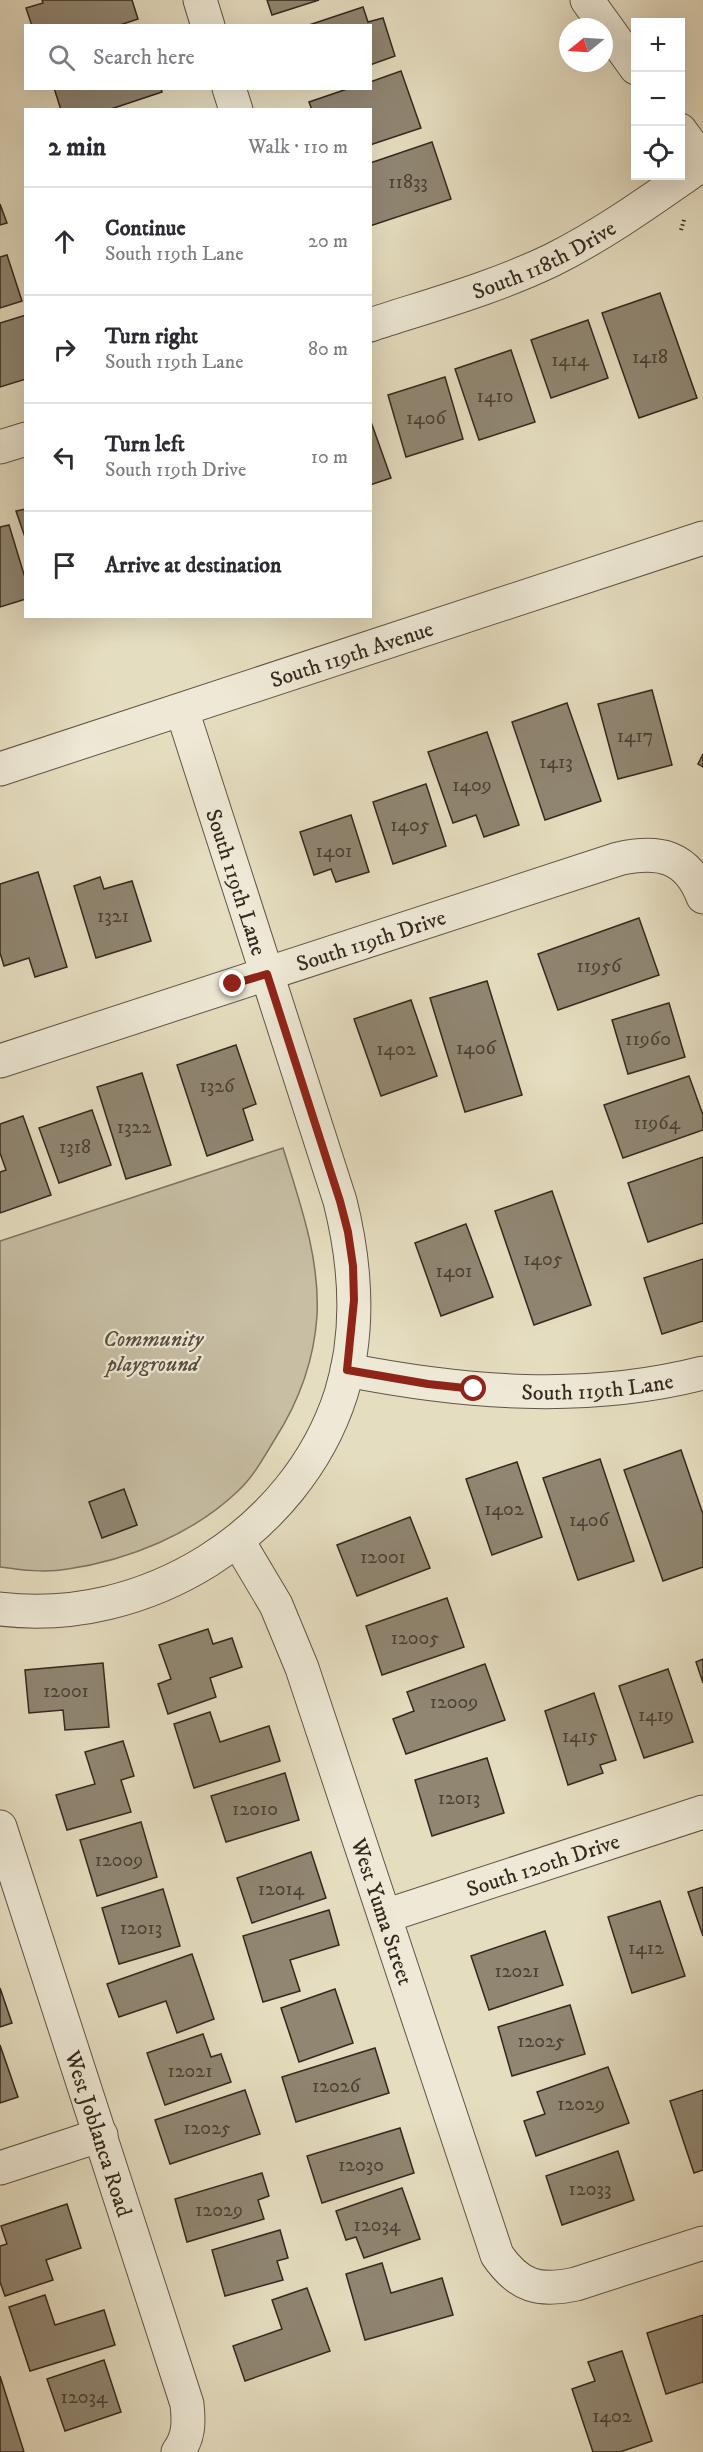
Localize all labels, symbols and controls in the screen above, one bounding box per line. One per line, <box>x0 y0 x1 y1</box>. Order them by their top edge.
north arrow <box>559 18 613 72</box>
map controls <box>631 18 685 180</box>
button: + <box>631 18 685 72</box>
search box <box>24 24 372 90</box>
icon: search <box>45 41 78 74</box>
text: Search here <box>93 44 195 71</box>
button: − <box>631 72 685 126</box>
button: locate <box>631 126 685 180</box>
text: 2 min <box>48 131 106 164</box>
text: Walk · 110 m <box>248 135 348 160</box>
house number: 11833 <box>388 170 428 195</box>
text: Continue <box>105 215 186 242</box>
street label: South 118th Drive <box>469 215 621 306</box>
icon: ahead <box>48 225 81 258</box>
text: 20 m <box>308 229 348 254</box>
text: South 119th Lane <box>105 242 243 267</box>
text: Turn right <box>105 323 198 350</box>
icon: right <box>48 333 81 366</box>
text: 80 m <box>308 337 348 362</box>
house number: 1418 <box>632 345 668 370</box>
house number: 1414 <box>551 348 589 373</box>
text: South 119th Lane <box>105 350 243 375</box>
house number: 1410 <box>477 384 513 409</box>
house number: 1406 <box>406 406 447 431</box>
text: Turn left <box>105 431 185 458</box>
icon: left <box>48 441 81 474</box>
text: 10 m <box>311 445 348 470</box>
text: South 119th Drive <box>105 458 246 483</box>
icon: arrive <box>48 549 81 582</box>
text: Arrive at destination <box>105 552 282 579</box>
street label: South 119th Avenue <box>267 616 437 694</box>
house number: 1417 <box>617 724 653 749</box>
house number: 1413 <box>539 750 573 775</box>
house number: 1409 <box>452 773 492 798</box>
street label: South 119th Lane <box>199 806 272 959</box>
house number: 1405 <box>390 813 430 838</box>
house number: 1401 <box>316 839 352 864</box>
house number: 1321 <box>97 904 129 929</box>
street label: South 119th Drive <box>293 904 449 978</box>
house number: 11956 <box>577 954 622 979</box>
route end <box>219 970 245 996</box>
house number: 11960 <box>625 1027 671 1052</box>
house number: 1406 <box>456 1036 497 1061</box>
house number: 1402 <box>376 1037 416 1062</box>
house number: 1326 <box>199 1074 235 1099</box>
house number: 11964 <box>634 1111 681 1136</box>
house number: 1322 <box>117 1115 151 1140</box>
house number: 1318 <box>59 1135 91 1160</box>
house number: 1405 <box>523 1247 563 1272</box>
house number: 1401 <box>436 1259 472 1284</box>
park label: Community playground <box>103 1326 204 1378</box>
street label: South 119th Lane <box>521 1368 676 1407</box>
route start <box>460 1375 486 1401</box>
house number: 1402 <box>484 1497 524 1522</box>
house number: 1406 <box>569 1508 610 1533</box>
house number: 12001 <box>360 1545 406 1570</box>
house number: 12005 <box>391 1626 439 1651</box>
house number: 12001 <box>43 1679 89 1704</box>
house number: 12009 <box>430 1690 478 1715</box>
house number: 1419 <box>638 1703 674 1728</box>
house number: 1415 <box>562 1724 598 1749</box>
house number: 12013 <box>438 1786 480 1811</box>
house number: 12010 <box>232 1797 278 1822</box>
street label: South 120th Drive <box>463 1828 623 1903</box>
street label: West Yuma Street <box>344 1834 418 1989</box>
house number: 12009 <box>95 1848 143 1873</box>
house number: 12014 <box>258 1877 305 1902</box>
house number: 12013 <box>120 1916 162 1941</box>
house number: 1412 <box>628 1936 664 1961</box>
house number: 12021 <box>494 1959 540 1984</box>
house number: 12025 <box>517 2029 565 2054</box>
street label: West Joblanca Road <box>58 2046 137 2220</box>
house number: 12021 <box>167 2059 213 2084</box>
house number: 12026 <box>312 2074 361 2099</box>
house number: 12029 <box>557 2092 605 2117</box>
house number: 12025 <box>183 2116 231 2141</box>
house number: 12030 <box>338 2153 384 2178</box>
house number: 12033 <box>569 2177 611 2202</box>
house number: 12029 <box>195 2198 243 2223</box>
house number: 12034 <box>354 2213 401 2238</box>
house number: 12034 <box>61 2385 108 2410</box>
house number: 1402 <box>592 2404 632 2429</box>

